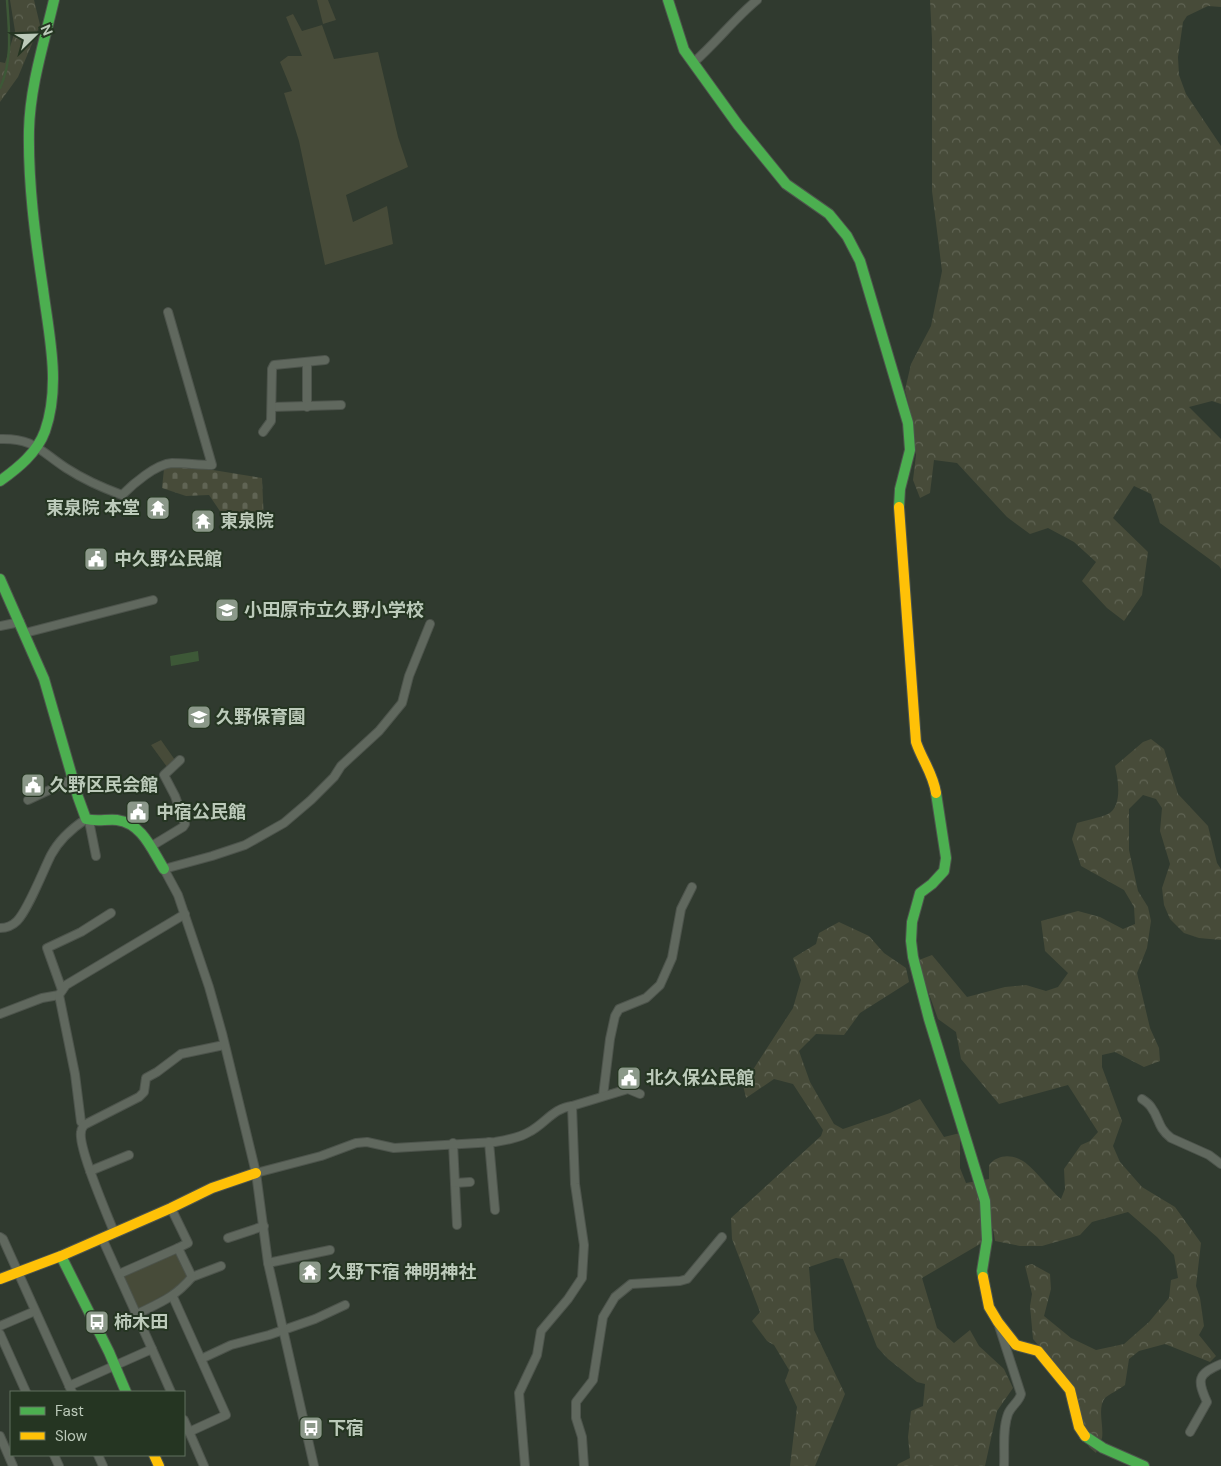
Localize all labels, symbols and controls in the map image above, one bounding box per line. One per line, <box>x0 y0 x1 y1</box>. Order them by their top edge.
north arrow <box>10 10 60 60</box>
text: N <box>37 22 57 38</box>
temple icon: 東泉院 本堂 <box>145 495 171 521</box>
place label: 東泉院 本堂 <box>46 496 140 520</box>
temple icon: 東泉院 <box>190 508 216 534</box>
place label: 東泉院 <box>220 509 274 533</box>
public building icon: 中久野公民館 <box>83 546 109 572</box>
place label: 中久野公民館 <box>114 547 222 571</box>
school or university icon: 小田原市立久野小学校 <box>214 597 240 623</box>
place label: 小田原市立久野小学校 <box>244 598 424 622</box>
school or university icon: 久野保育園 <box>186 704 212 730</box>
place label: 久野保育園 <box>216 705 306 729</box>
public building icon: 久野区民会館 <box>20 772 46 798</box>
place label: 久野区民会館 <box>50 773 158 797</box>
public building icon: 中宿公民館 <box>125 799 151 825</box>
place label: 中宿公民館 <box>156 800 246 824</box>
public building icon: 北久保公民館 <box>616 1065 642 1091</box>
place label: 北久保公民館 <box>646 1066 754 1090</box>
temple icon: 久野下宿 神明神社 <box>297 1259 323 1285</box>
place label: 久野下宿 神明神社 <box>328 1260 476 1284</box>
bus stop icon: 柿木田 <box>84 1309 110 1335</box>
place label: 柿木田 <box>114 1310 168 1334</box>
legend <box>10 1391 185 1456</box>
text: Fast <box>55 1401 84 1421</box>
bus stop icon: 下宿 <box>298 1415 324 1441</box>
place label: 下宿 <box>328 1416 364 1440</box>
text: Slow <box>55 1426 88 1446</box>

